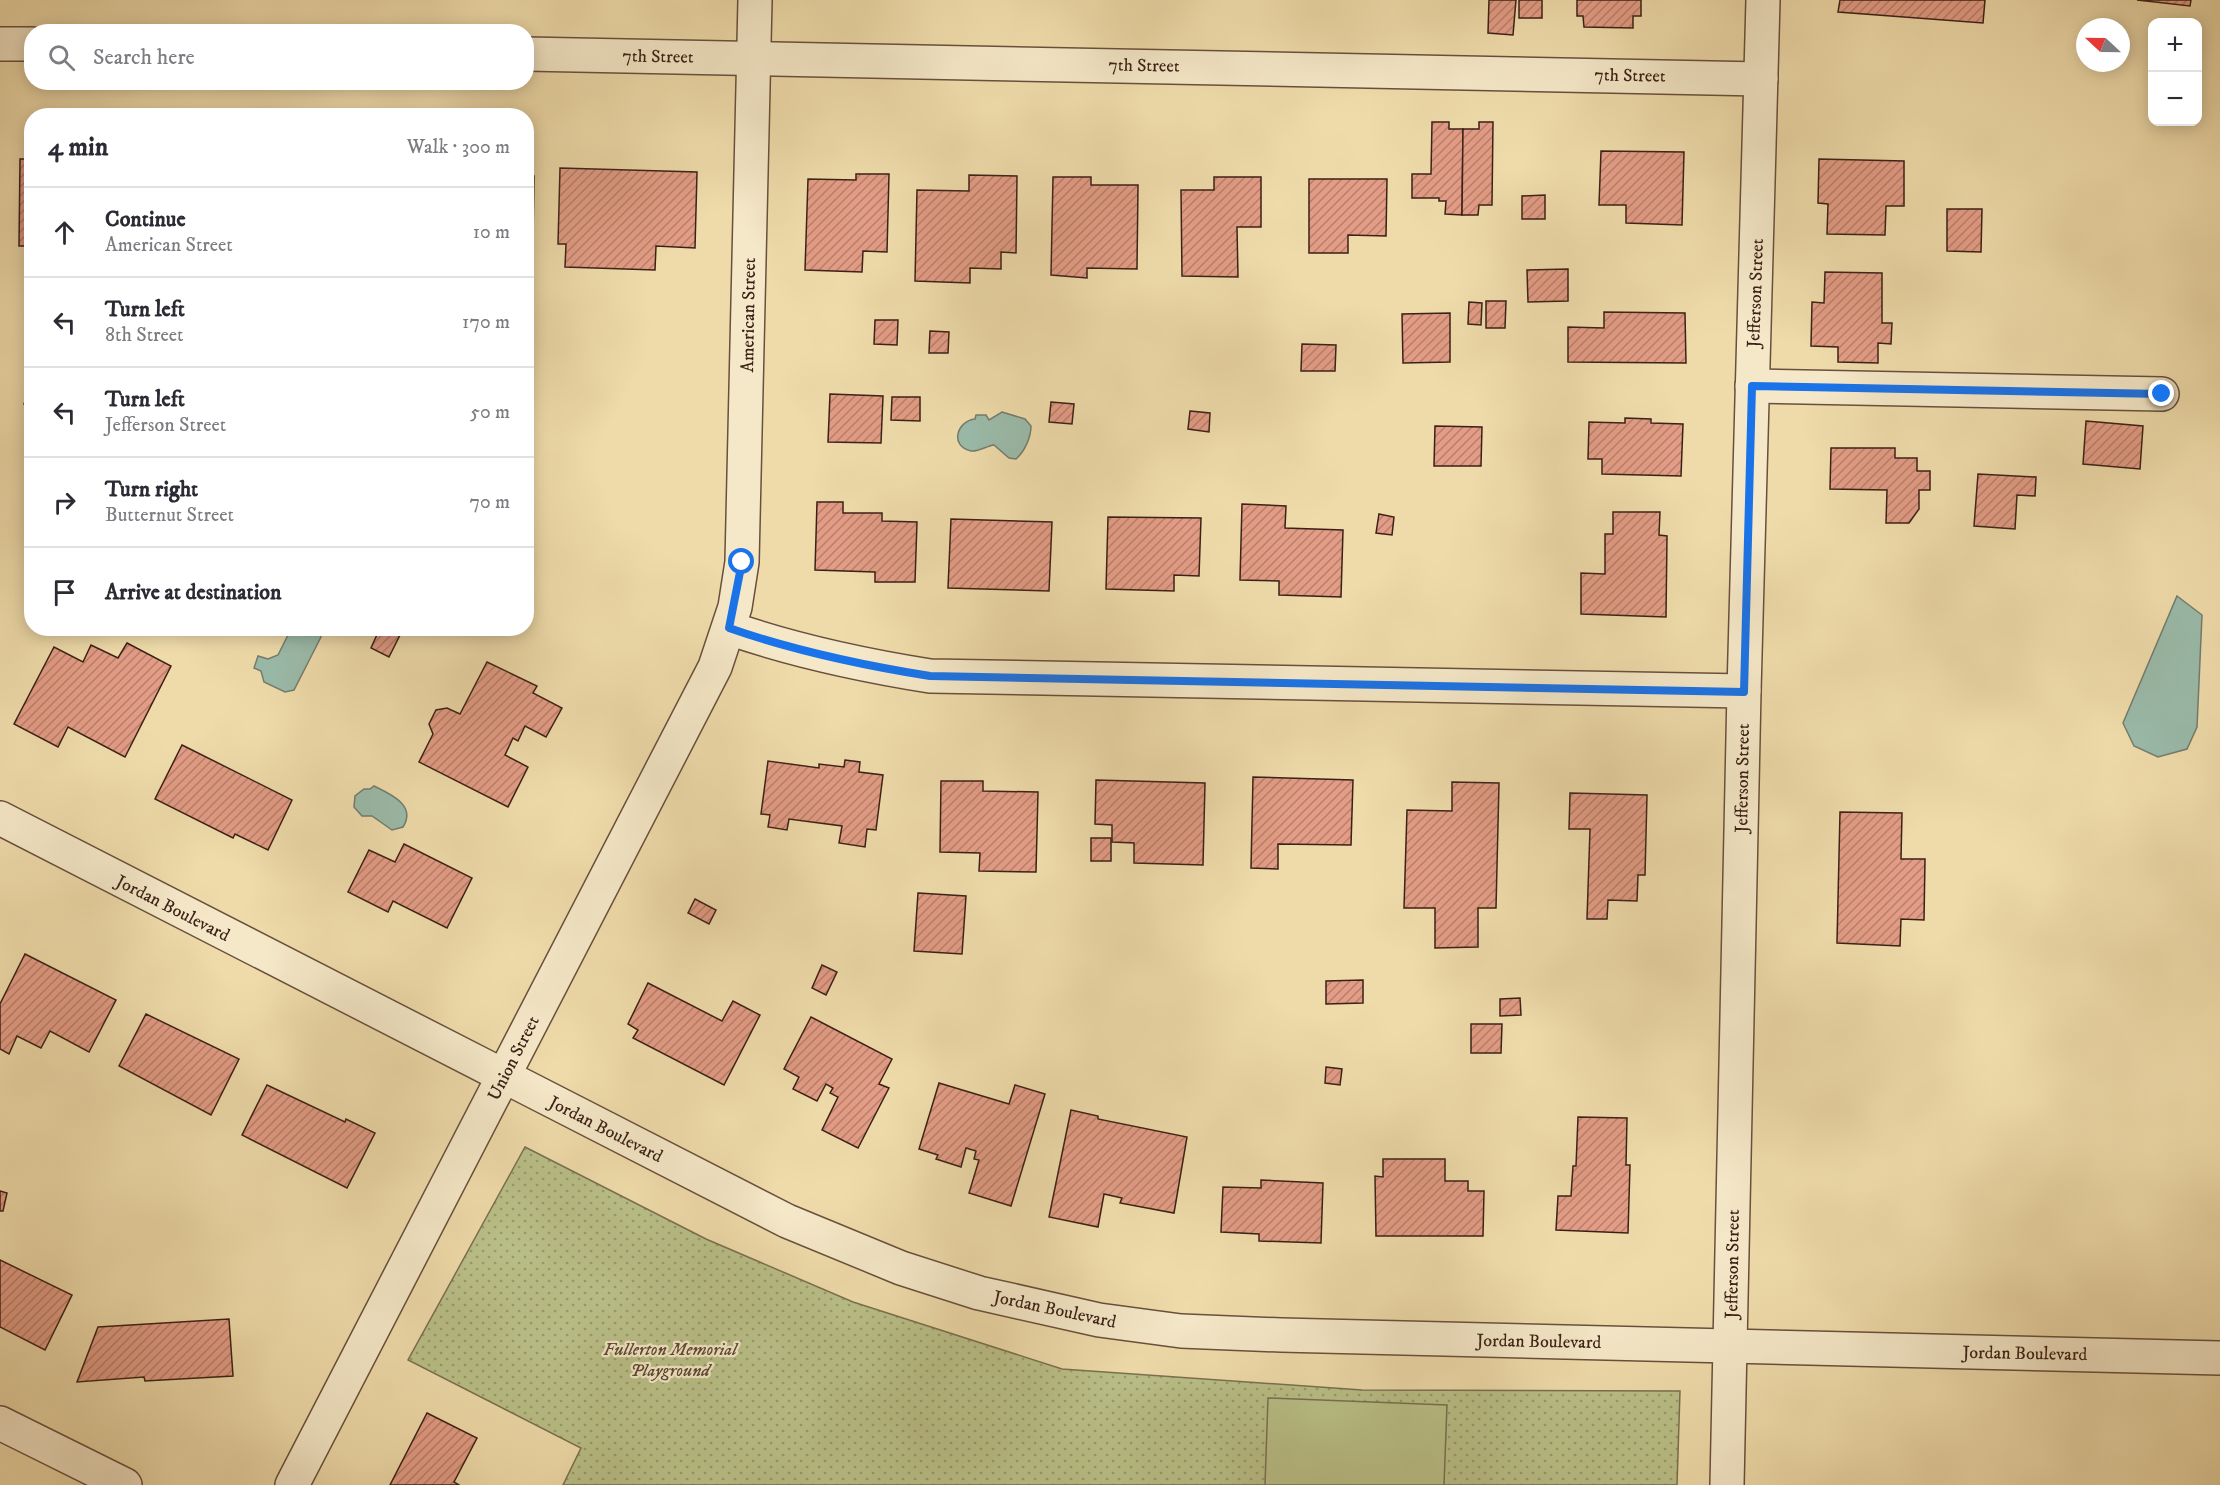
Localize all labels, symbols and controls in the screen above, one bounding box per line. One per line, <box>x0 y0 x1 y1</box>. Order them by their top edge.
north arrow <box>2076 18 2130 72</box>
map controls <box>2148 18 2202 126</box>
button: + <box>2148 18 2202 72</box>
search box <box>24 24 534 90</box>
icon: search <box>45 41 78 74</box>
text: Search here <box>93 44 195 71</box>
street label: 7th Street <box>622 45 694 69</box>
street label: 7th Street <box>1108 54 1180 78</box>
street label: 7th Street <box>1594 64 1666 88</box>
button: − <box>2148 72 2202 126</box>
text: 4 min <box>48 131 108 164</box>
text: Walk · 300 m <box>407 135 510 160</box>
text: Continue <box>105 206 186 233</box>
icon: ahead <box>48 216 81 249</box>
text: 10 m <box>473 220 510 245</box>
text: American Street <box>105 233 233 258</box>
street label: Jefferson Street <box>1743 238 1769 350</box>
street label: American Street <box>737 257 761 373</box>
text: Turn left <box>105 296 185 323</box>
icon: left <box>48 306 81 339</box>
text: 170 m <box>462 310 510 335</box>
text: 8th Street <box>105 323 184 348</box>
route end <box>2148 380 2174 406</box>
text: Turn left <box>105 386 185 413</box>
icon: left <box>48 396 81 429</box>
text: 50 m <box>470 400 510 425</box>
text: Jefferson Street <box>105 413 226 438</box>
text: Turn right <box>105 476 198 503</box>
icon: right <box>48 486 81 519</box>
text: 70 m <box>469 490 510 515</box>
text: Butternut Street <box>105 503 234 528</box>
route start <box>728 548 754 574</box>
icon: arrive <box>48 576 81 609</box>
text: Arrive at destination <box>105 579 282 606</box>
street label: Jefferson Street <box>1731 723 1755 835</box>
street label: Jordan Boulevard <box>110 870 233 947</box>
street label: Union Street <box>483 1012 545 1105</box>
street label: Jordan Boulevard <box>543 1091 666 1168</box>
street label: Jefferson Street <box>1721 1209 1745 1321</box>
street label: Jordan Boulevard <box>989 1286 1118 1334</box>
street label: Jordan Boulevard <box>1474 1330 1602 1354</box>
park label: Fullerton Memorial Playground <box>603 1339 739 1382</box>
street label: Jordan Boulevard <box>1960 1342 2088 1366</box>

